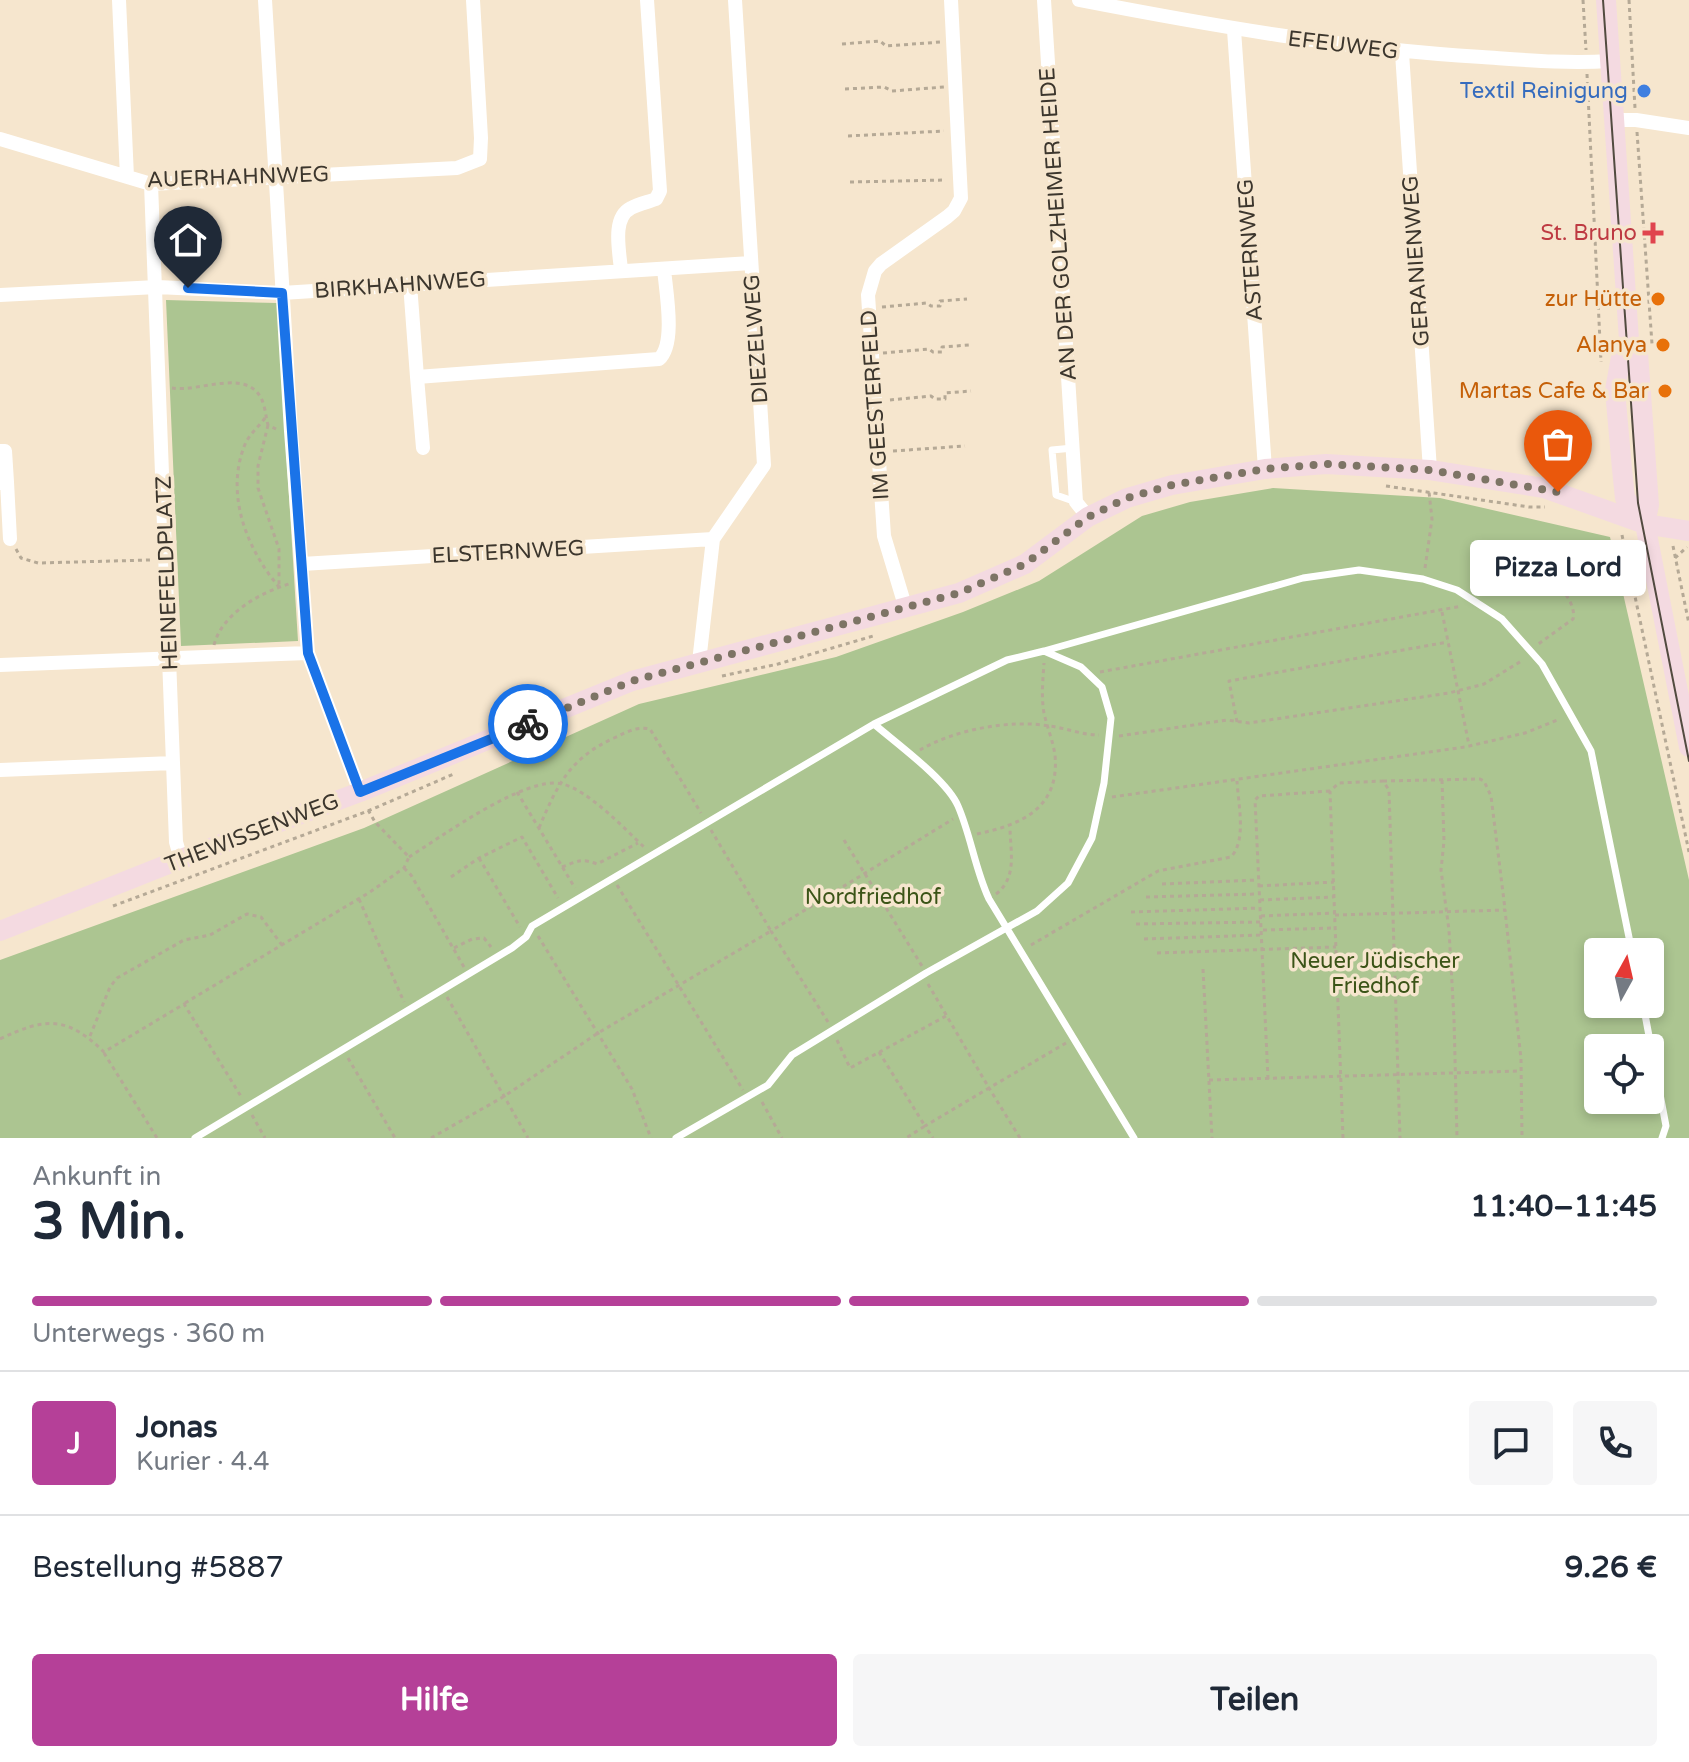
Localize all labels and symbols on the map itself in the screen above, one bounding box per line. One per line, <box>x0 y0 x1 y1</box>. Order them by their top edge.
street label: EFEUWEG <box>1286 25 1400 65</box>
street label: AN DER GOLZHEIMER HEIDE <box>1034 66 1082 382</box>
place label: Textil Reinigung <box>1460 78 1628 104</box>
marker: Textil Reinigung <box>1635 82 1653 100</box>
street label: AUERHAHNWEG <box>146 161 330 193</box>
street label: GERANIENWEG <box>1397 175 1435 347</box>
street label: ASTERNWEG <box>1232 178 1268 322</box>
pin <box>154 206 222 288</box>
place label: St. Bruno <box>1540 220 1637 246</box>
marker: St. Bruno <box>1644 224 1662 242</box>
street label: BIRKHAHNWEG <box>313 266 487 304</box>
street label: DIEZELWEG <box>739 274 773 404</box>
place label: zur Hütte <box>1545 286 1642 312</box>
marker: zur Hütte <box>1649 290 1667 308</box>
street label: IM GEESTERFELD <box>855 309 895 501</box>
place label: Alanya <box>1576 332 1647 358</box>
marker: Alanya <box>1654 336 1672 354</box>
place label: Martas Cafe & Bar <box>1459 378 1650 404</box>
marker: Martas Cafe & Bar <box>1656 382 1674 400</box>
pin <box>1524 410 1592 492</box>
street label: HEINEFELDPLATZ <box>151 475 183 671</box>
street label: ELSTERNWEG <box>431 535 585 569</box>
callout: Pizza Lord <box>1470 540 1646 596</box>
courier <box>488 684 568 764</box>
street label: THEWISSENWEG <box>161 788 343 878</box>
park label: Nordfriedhof <box>805 884 942 910</box>
north arrow <box>1584 938 1664 1018</box>
park label: Neuer Jüdischer Friedhof <box>1290 948 1460 999</box>

